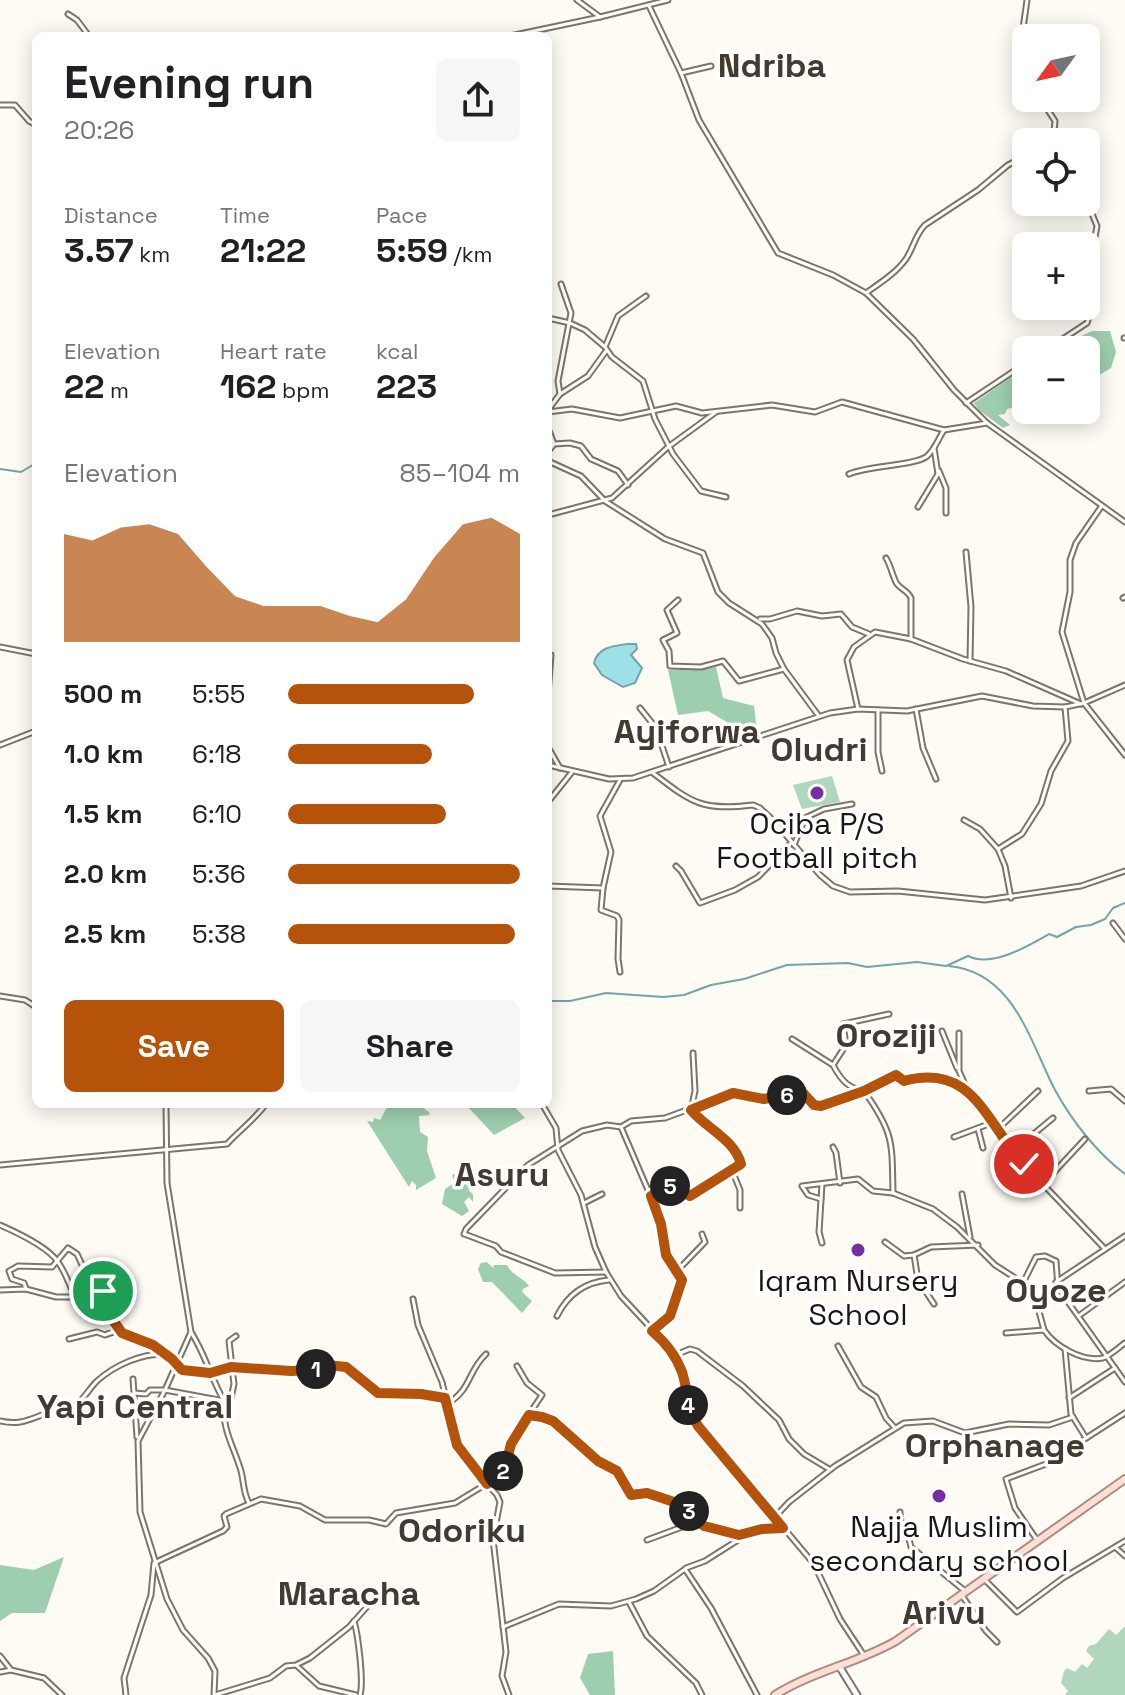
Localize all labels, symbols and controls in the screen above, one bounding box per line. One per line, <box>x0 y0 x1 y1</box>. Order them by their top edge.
north arrow <box>1012 24 1100 112</box>
map controls <box>1012 24 1100 424</box>
district label: Ndriba <box>718 44 826 87</box>
text: Evening run <box>64 55 314 111</box>
button: share <box>436 58 520 142</box>
text: 20:26 <box>64 113 135 147</box>
button: locate <box>1012 128 1100 216</box>
text: Distance <box>64 201 158 229</box>
text: Time <box>220 201 270 229</box>
text: Pace <box>376 201 428 229</box>
text: 3.57 <box>64 229 134 272</box>
text: 21:22 <box>220 229 306 272</box>
text: 5:59 <box>376 229 448 272</box>
button: + <box>1012 232 1100 320</box>
text: km <box>134 240 170 268</box>
text: /km <box>448 240 493 268</box>
button: − <box>1012 336 1100 424</box>
text: Elevation <box>64 337 160 365</box>
text: Heart rate <box>220 337 327 365</box>
text: kcal <box>376 337 418 365</box>
text: 22 <box>64 365 104 408</box>
text: 162 <box>220 365 276 408</box>
text: 223 <box>376 365 437 408</box>
text: m <box>104 376 129 404</box>
text: bpm <box>276 376 329 404</box>
text: Elevation <box>64 456 178 490</box>
text: 85–104 m <box>400 456 520 490</box>
text: 500 m <box>64 677 142 711</box>
text: 5:55 <box>192 677 245 711</box>
district label: Ayiforwa <box>614 710 760 753</box>
district label: Oludri <box>770 728 868 771</box>
text: 1.0 km <box>64 737 144 771</box>
text: 6:18 <box>192 737 242 771</box>
marker: Ociba P/S Football pitch <box>808 784 826 802</box>
text: 1.5 km <box>64 797 143 831</box>
text: 6:10 <box>192 797 242 831</box>
place label: Ociba P/S Football pitch <box>716 804 918 877</box>
text: 2.0 km <box>64 857 147 891</box>
text: 5:36 <box>192 857 246 891</box>
text: 2.5 km <box>64 917 146 951</box>
text: 5:38 <box>192 917 246 951</box>
button: Save <box>64 1000 284 1092</box>
button: Share <box>300 1000 520 1092</box>
district label: Oroziji <box>835 1014 937 1057</box>
pin: 6 <box>767 1075 807 1115</box>
text: 6 <box>780 1081 794 1109</box>
pin <box>990 1130 1058 1198</box>
icon: check <box>1002 1142 1046 1186</box>
district label: Asuru <box>455 1153 549 1196</box>
pin: 5 <box>650 1166 690 1206</box>
text: 5 <box>663 1172 677 1200</box>
marker: Iqram Nursery School <box>849 1241 867 1259</box>
pin <box>69 1257 137 1325</box>
place label: Iqram Nursery School <box>758 1261 958 1334</box>
icon: arrive <box>81 1269 125 1313</box>
district label: Oyoze <box>1005 1269 1107 1312</box>
pin: 1 <box>296 1349 336 1389</box>
text: 1 <box>311 1355 321 1383</box>
district label: Yapi Central <box>37 1385 233 1428</box>
pin: 4 <box>668 1385 708 1425</box>
text: 4 <box>681 1391 695 1419</box>
district label: Orphanage <box>905 1424 1085 1467</box>
pin: 2 <box>483 1451 523 1491</box>
text: 2 <box>496 1457 510 1485</box>
marker: Najja Muslim secondary school <box>930 1487 948 1505</box>
pin: 3 <box>669 1491 709 1531</box>
text: 3 <box>682 1497 696 1525</box>
place label: Najja Muslim secondary school <box>810 1507 1068 1580</box>
district label: Odoriku <box>398 1509 526 1552</box>
district label: Maracha <box>278 1572 420 1615</box>
district label: Arivu <box>902 1591 986 1634</box>

